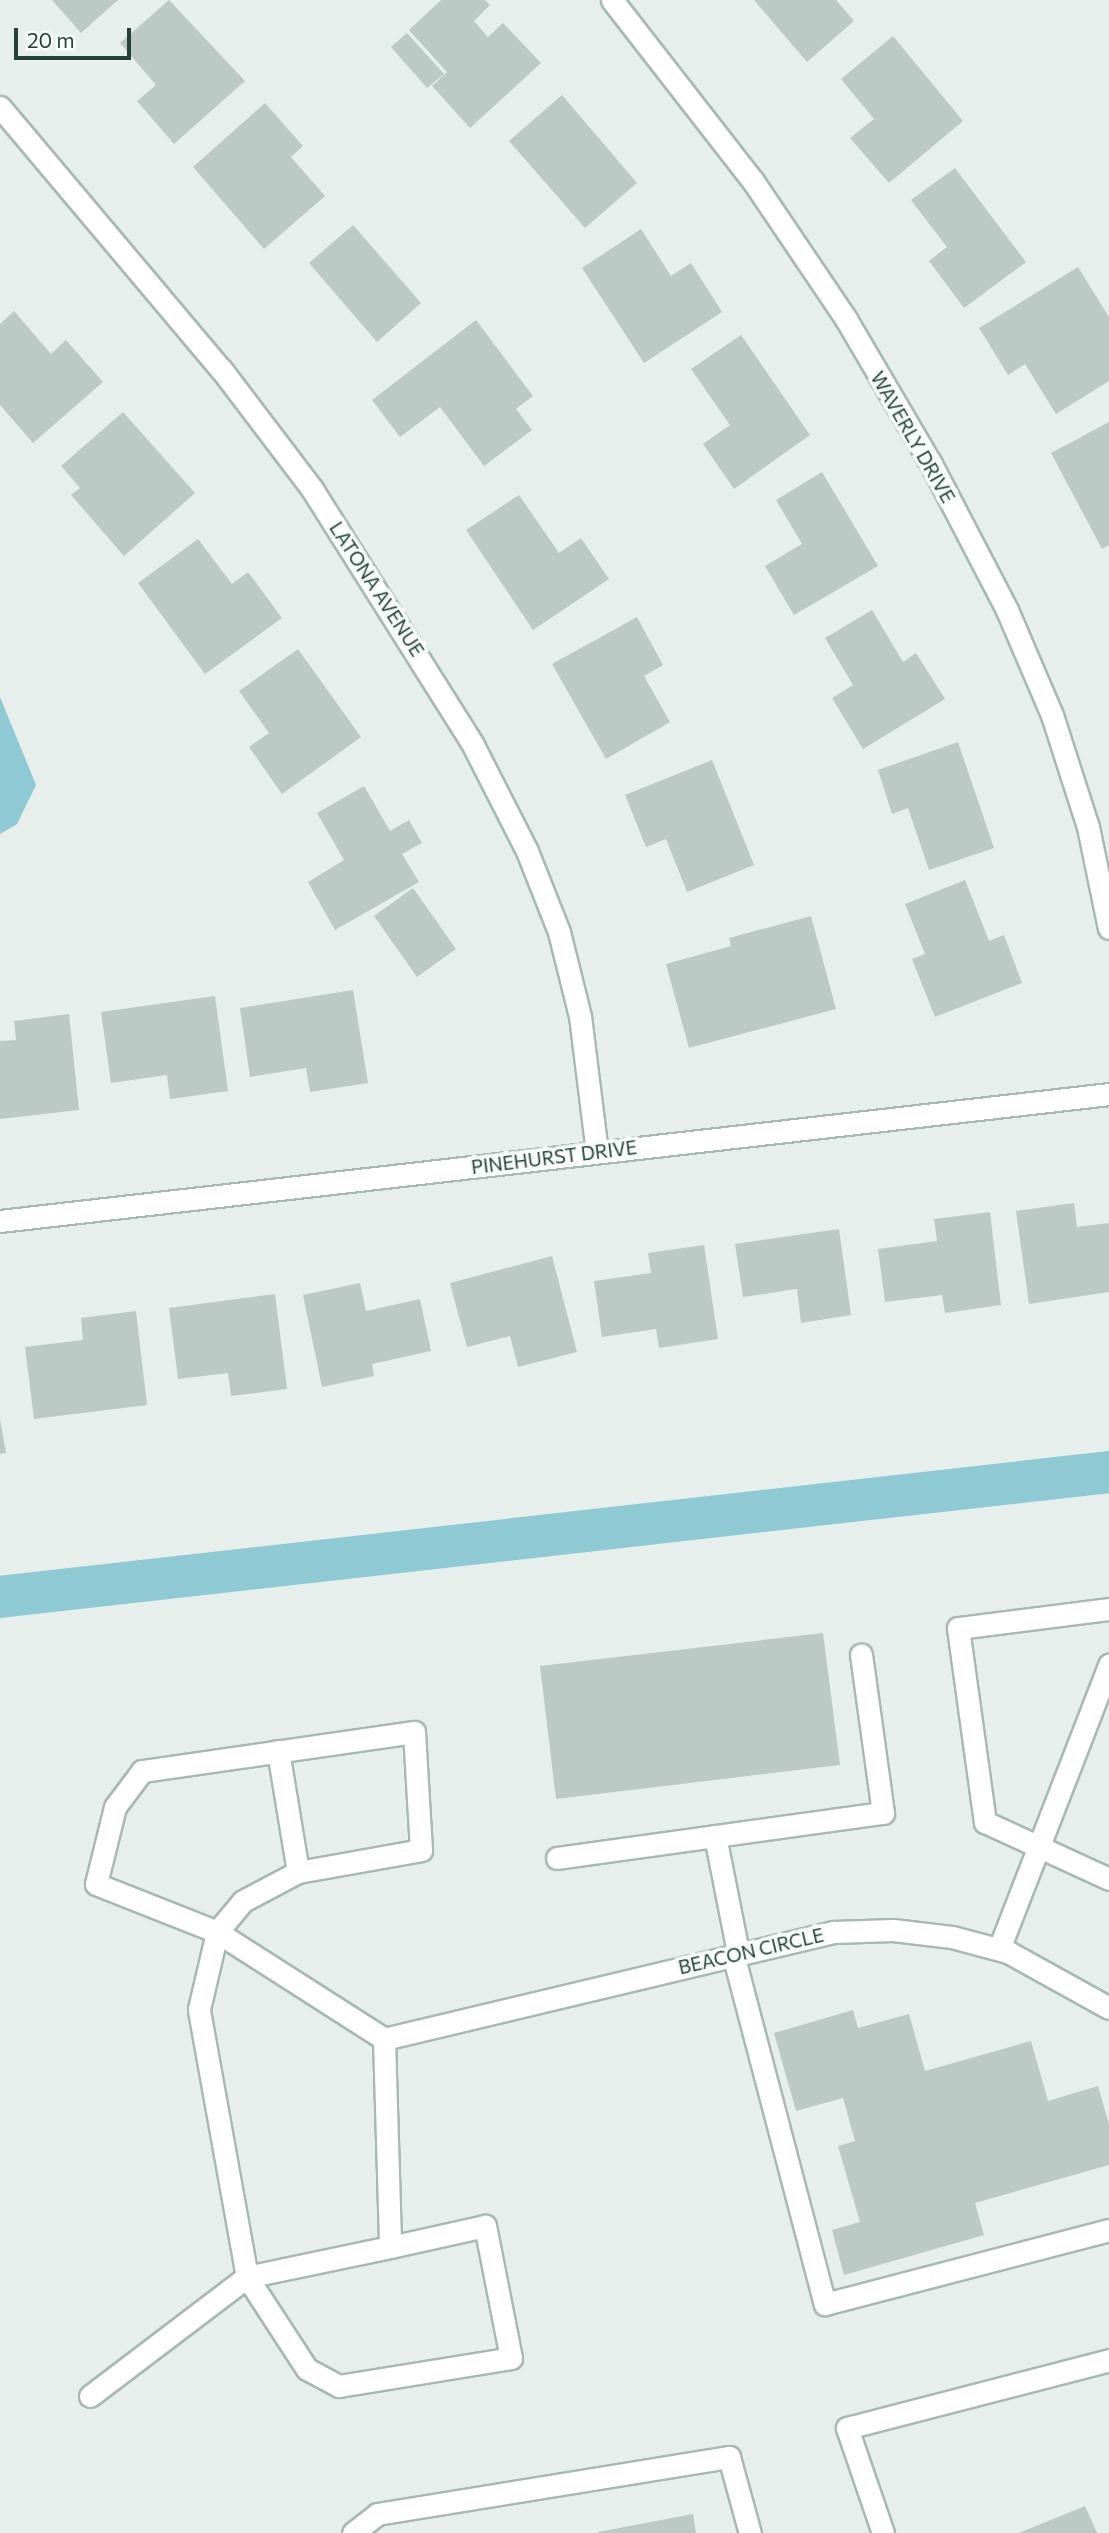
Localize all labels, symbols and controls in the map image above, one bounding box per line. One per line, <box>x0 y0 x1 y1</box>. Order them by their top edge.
scale bar <box>18 14 135 58</box>
text: 20 m <box>27 27 75 52</box>
street label: WAVERLY DRIVE <box>866 367 960 507</box>
street label: LATONA AVENUE <box>325 517 429 661</box>
street label: PINEHURST DRIVE <box>470 1136 638 1178</box>
street label: BEACON CIRCLE <box>676 1923 826 1979</box>

